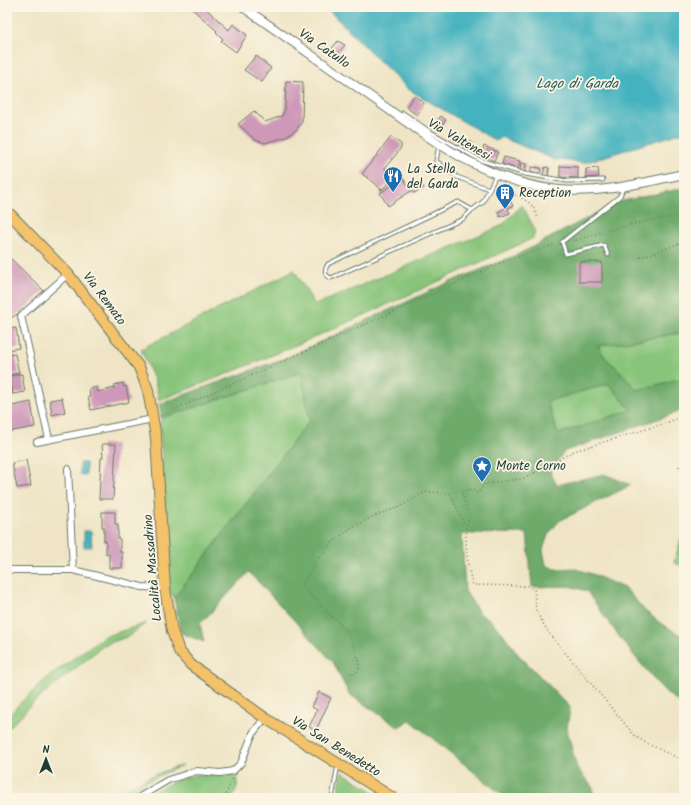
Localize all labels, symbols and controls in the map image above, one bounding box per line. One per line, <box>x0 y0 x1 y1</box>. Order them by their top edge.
street label: Via Catullo <box>294 24 354 75</box>
water label: Lago di Garda <box>536 73 619 95</box>
street label: Via Valtenesi <box>424 113 495 167</box>
place label: La Stella del Garda <box>407 159 459 195</box>
restaurant icon: La Stella del Garda <box>382 165 404 193</box>
building icon: Reception <box>494 182 516 210</box>
place label: Reception <box>519 183 571 204</box>
street label: Via Remato <box>77 268 131 330</box>
place icon: Monte Corno <box>471 455 493 483</box>
place label: Monte Corno <box>496 456 566 477</box>
street label: Località Massadrino <box>138 513 168 623</box>
street label: Via San Benedetto <box>287 711 385 783</box>
north arrow <box>26 739 66 779</box>
text: N <box>43 741 50 759</box>

